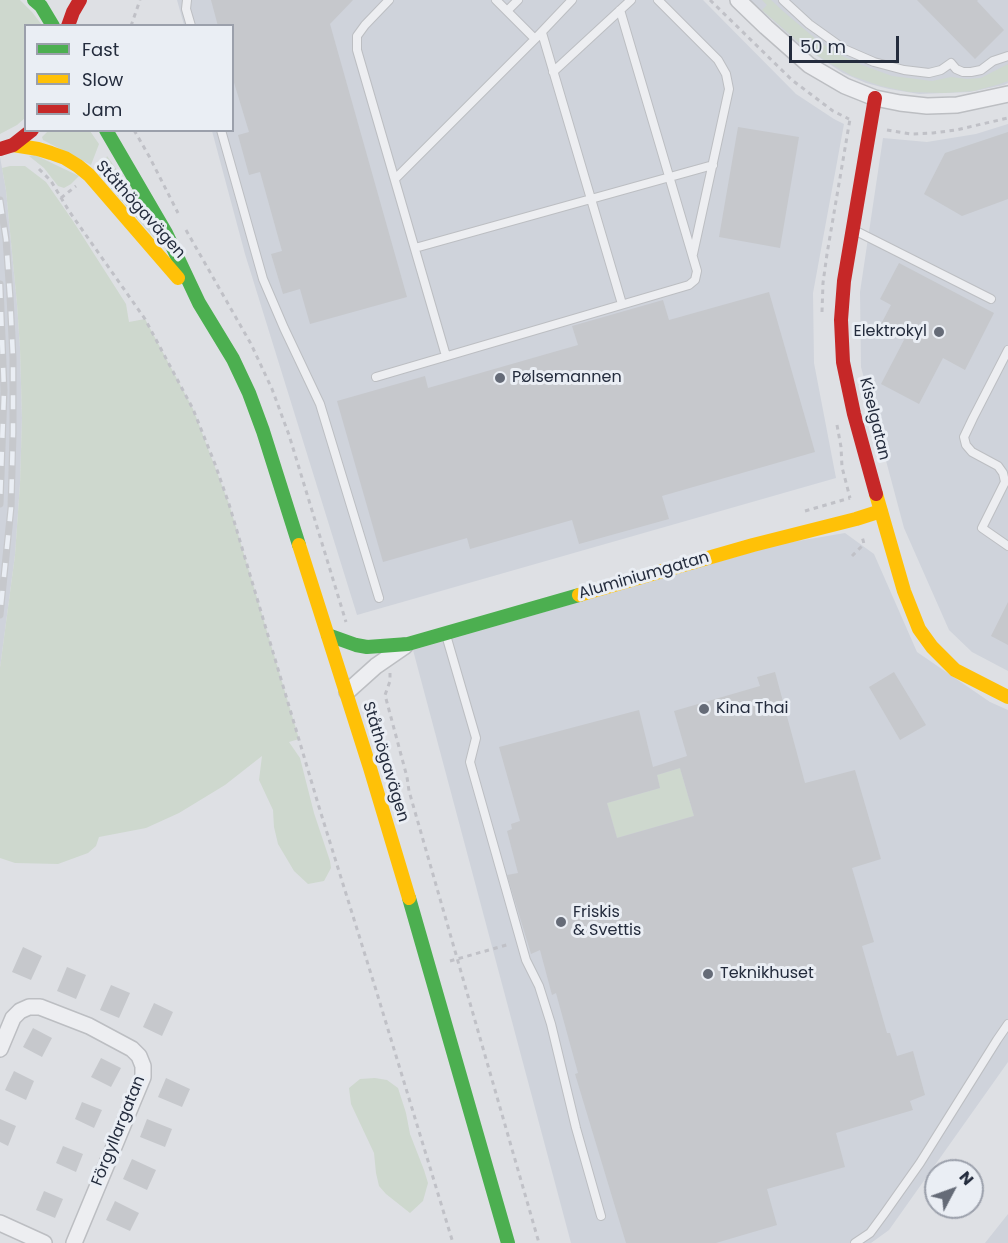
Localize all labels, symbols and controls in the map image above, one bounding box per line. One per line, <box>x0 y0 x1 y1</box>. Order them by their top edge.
legend <box>24 24 234 132</box>
scale bar <box>792 24 902 62</box>
text: 50 m <box>800 34 846 59</box>
text: Fast <box>82 37 119 62</box>
text: Slow <box>82 67 123 92</box>
text: Jam <box>82 97 122 122</box>
street label: Ståthögavägen <box>91 157 189 263</box>
place label: Elektrokyl <box>853 322 927 342</box>
marker: Elektrokyl <box>932 325 946 339</box>
place label: Pølsemannen <box>512 368 622 388</box>
marker: Pølsemannen <box>493 371 507 385</box>
street label: Kiselgatan <box>854 376 894 462</box>
street label: Aluminiumgatan <box>577 548 711 604</box>
place label: Kina Thai <box>716 699 788 719</box>
street label: Ståthögavägen <box>358 700 412 824</box>
marker: Kina Thai <box>697 702 711 716</box>
place label: Friskis & Svettis <box>573 903 641 941</box>
marker: Friskis & Svettis <box>554 915 568 929</box>
place label: Teknikhuset <box>720 964 814 984</box>
marker: Teknikhuset <box>701 967 715 981</box>
street label: Förgyllargatan <box>88 1073 150 1189</box>
north arrow <box>924 1159 984 1219</box>
text: N <box>954 1166 979 1190</box>

